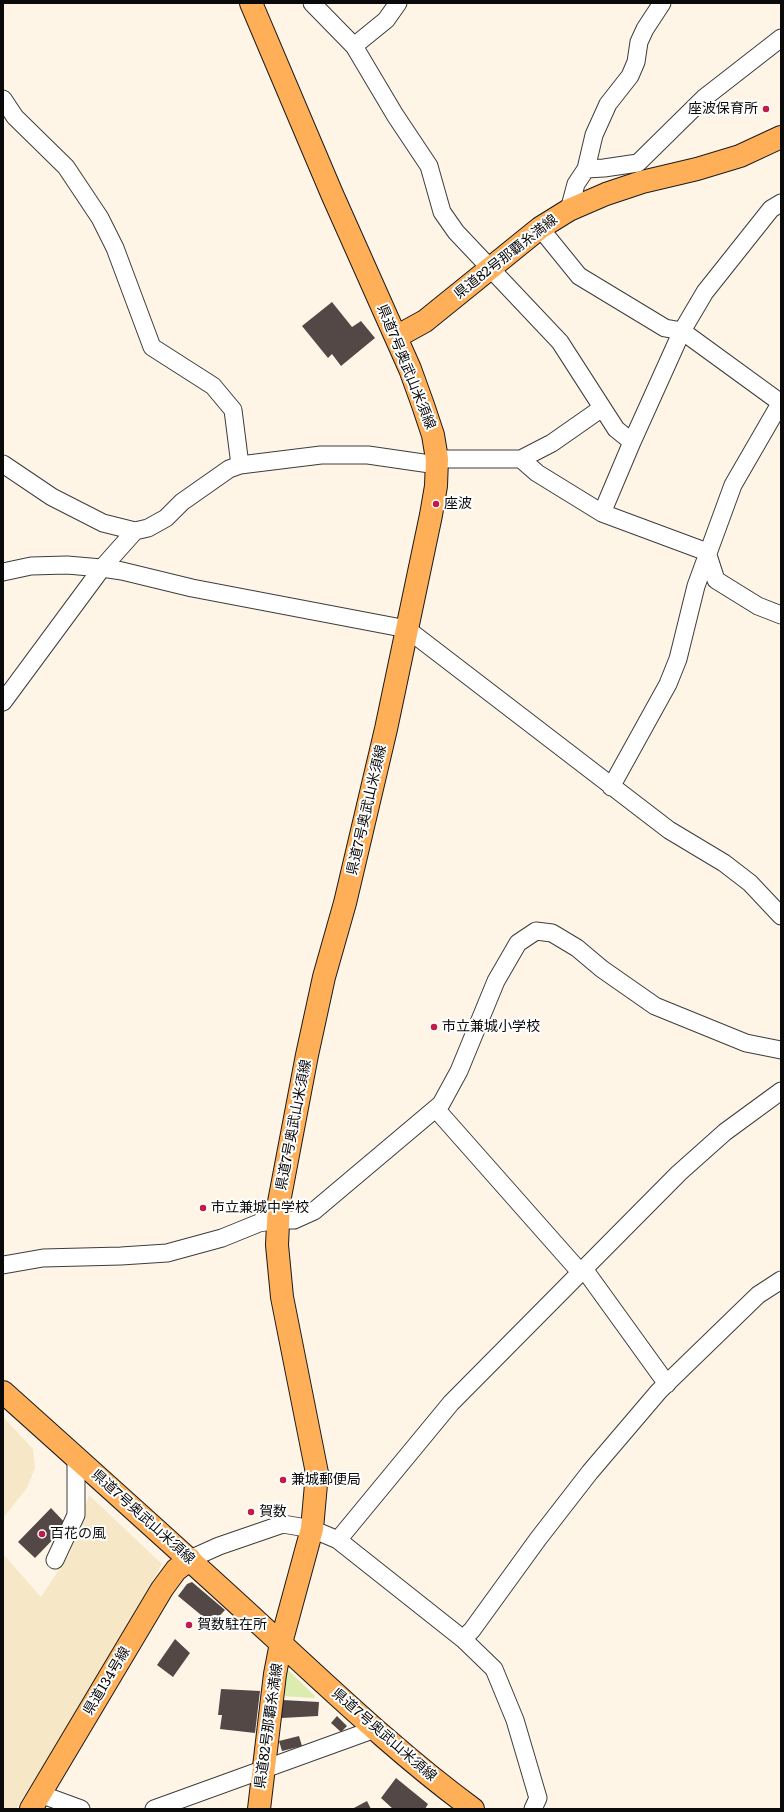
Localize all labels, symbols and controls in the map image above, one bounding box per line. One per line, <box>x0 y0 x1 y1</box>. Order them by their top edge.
place label: 座波保育所 <box>688 101 758 117</box>
marker: 座波保育所 <box>761 104 771 114</box>
street label: 県道82号那覇糸満線 <box>451 211 561 303</box>
street label: 県道7号奥武山米須線 <box>373 302 439 432</box>
place label: 座波 <box>444 496 472 512</box>
marker: 座波 <box>431 499 441 509</box>
street label: 県道7号奥武山米須線 <box>344 743 390 877</box>
place label: 市立兼城小学校 <box>442 1019 540 1035</box>
marker: 市立兼城小学校 <box>429 1022 439 1032</box>
street label: 県道7号奥武山米須線 <box>273 1058 315 1192</box>
place label: 市立兼城中学校 <box>211 1200 309 1216</box>
marker: 市立兼城中学校 <box>198 1203 208 1213</box>
street label: 県道7号奥武山米須線 <box>88 1466 198 1568</box>
place label: 兼城郵便局 <box>291 1472 361 1488</box>
marker: 兼城郵便局 <box>278 1475 288 1485</box>
place label: 賀数 <box>259 1504 287 1520</box>
marker: 賀数 <box>246 1507 256 1517</box>
place label: 百花の風 <box>50 1526 106 1542</box>
marker: 百花の風 <box>37 1529 47 1539</box>
place label: 賀数駐在所 <box>197 1617 267 1633</box>
marker: 賀数駐在所 <box>184 1620 194 1630</box>
street label: 県道134号線 <box>80 1644 134 1718</box>
street label: 県道82号那覇糸満線 <box>252 1662 286 1790</box>
street label: 県道7号奥武山米須線 <box>328 1685 440 1785</box>

